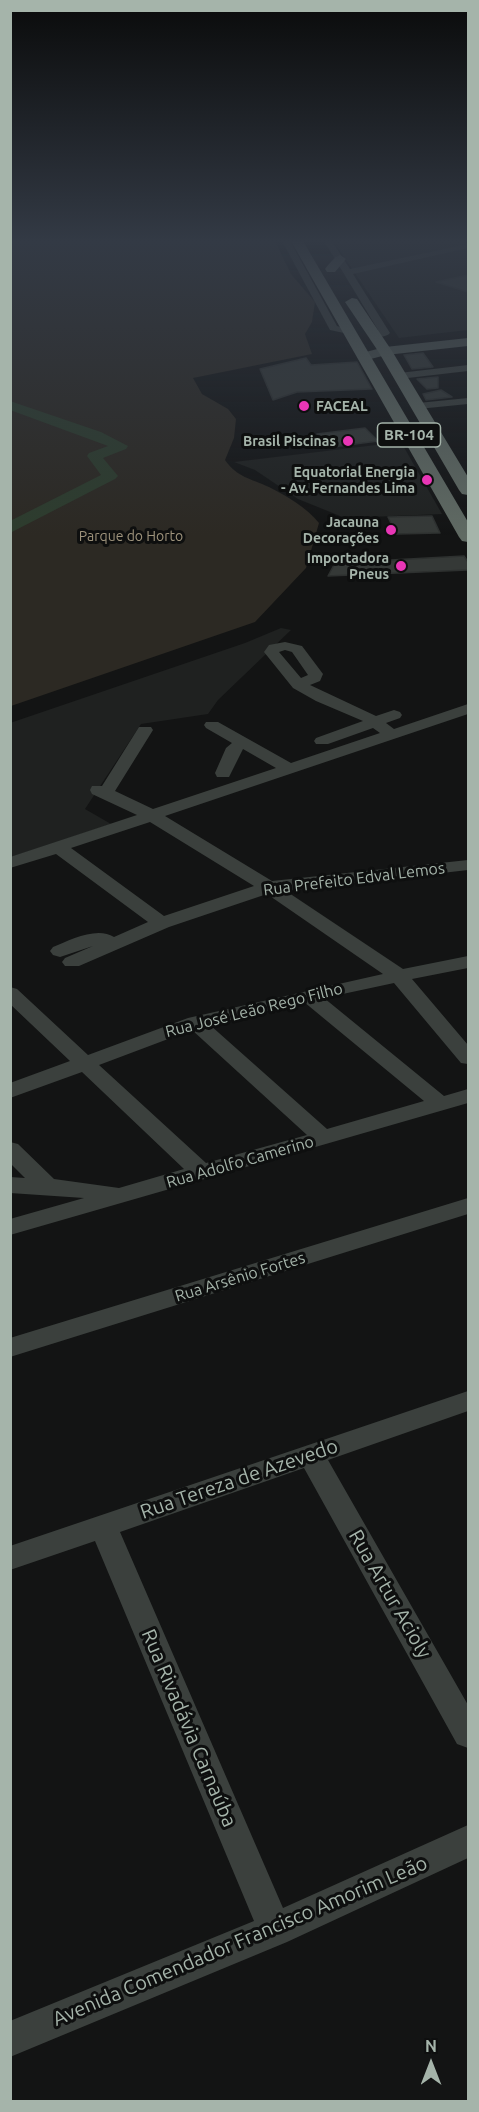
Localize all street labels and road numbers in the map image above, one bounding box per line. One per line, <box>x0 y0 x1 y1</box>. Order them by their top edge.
road number: BR-104 <box>378 423 440 447</box>
street label: Rua Prefeito Edval Lemos <box>262 858 446 900</box>
street label: Rua José Leão Rego Filho <box>163 979 345 1041</box>
street label: Rua Adolfo Camerino <box>164 1132 316 1192</box>
street label: Rua Arsênio Fortes <box>173 1248 307 1306</box>
street label: Rua Tereza de Azevedo <box>137 1434 341 1524</box>
street label: Rua Artur Acioly <box>343 1525 437 1663</box>
street label: Rua Rivadávia Carnaúba <box>136 1625 242 1831</box>
street label: Avenida Comendador Francisco Amorim Leão <box>49 1851 431 2031</box>

